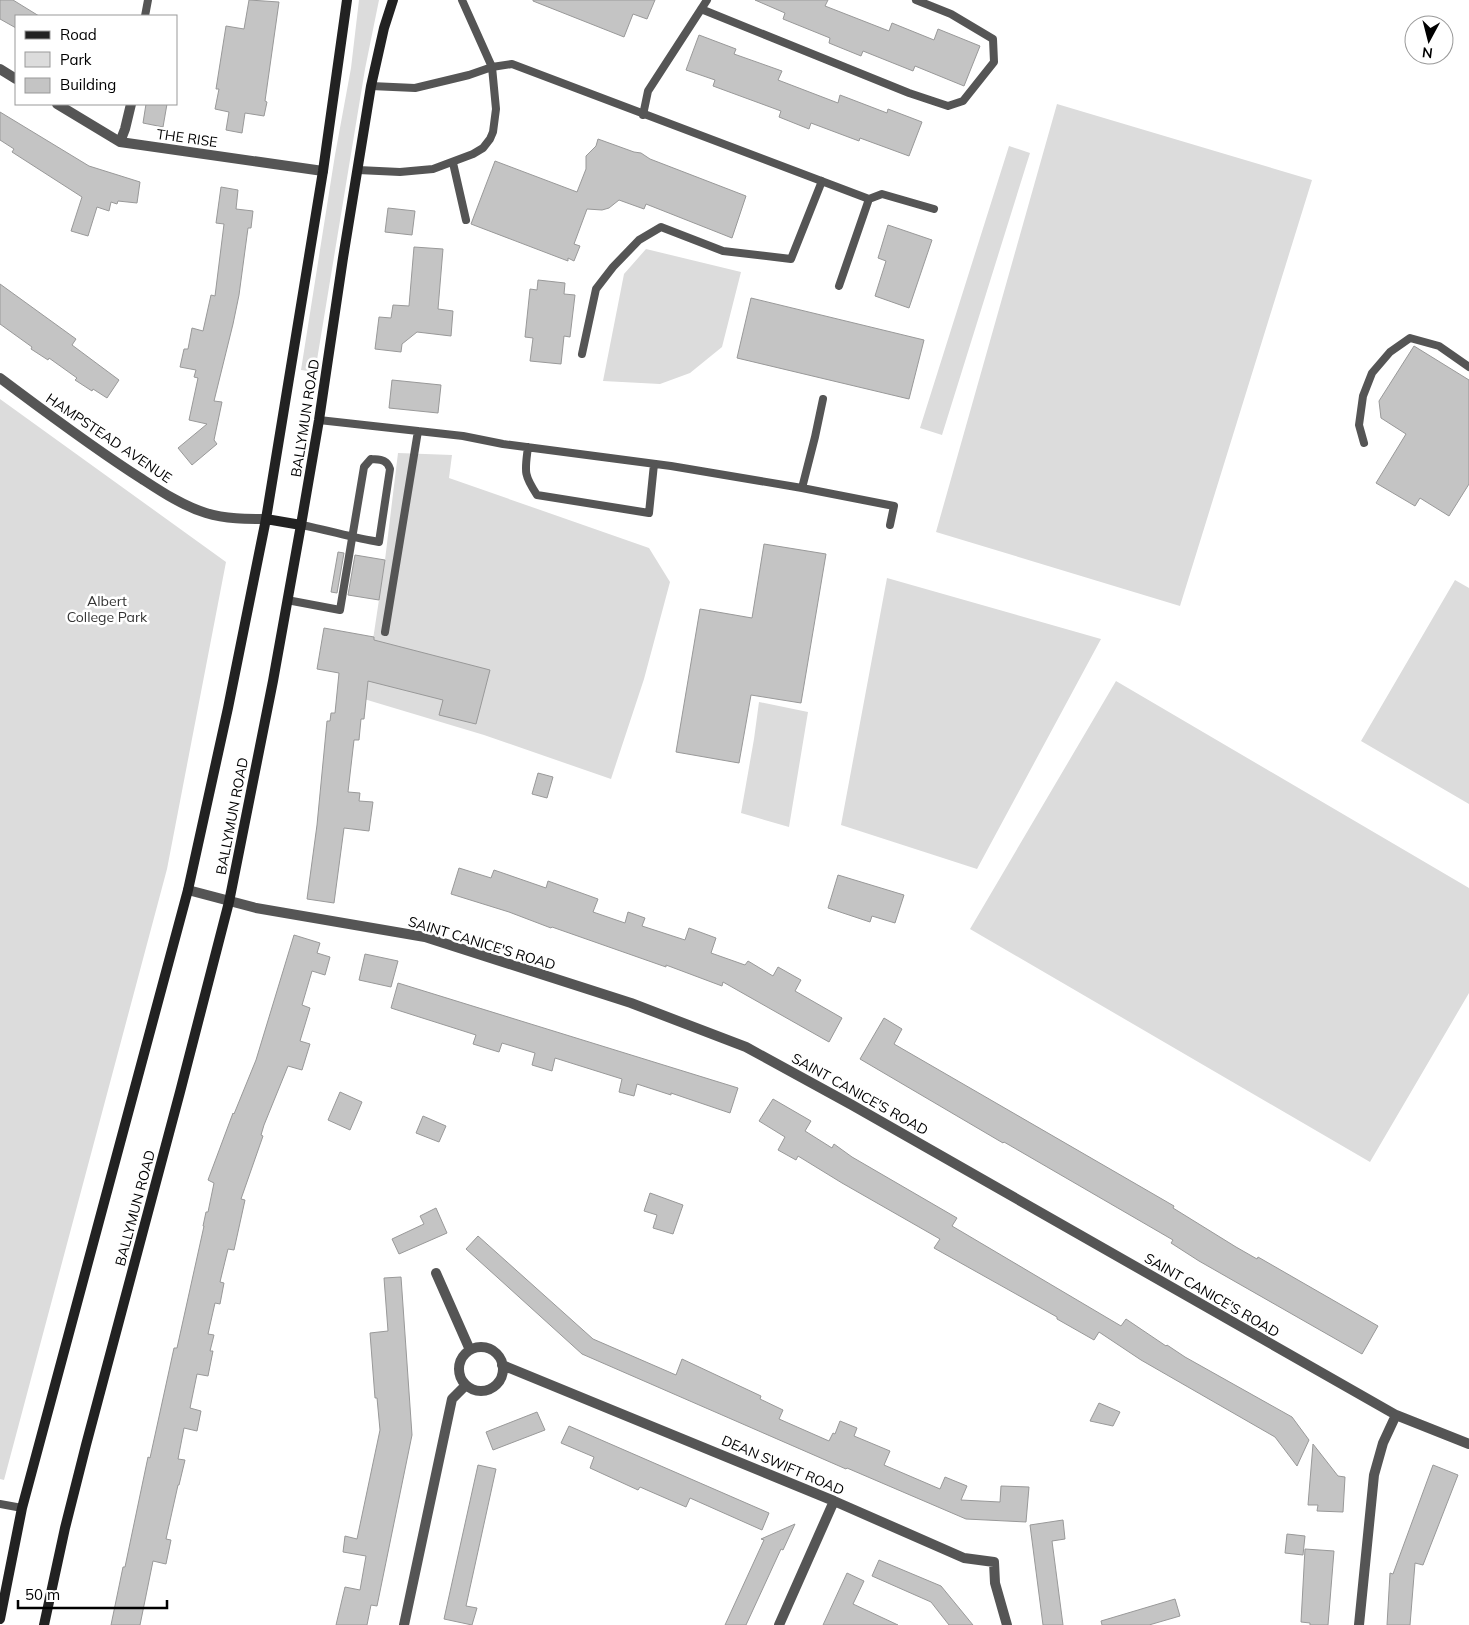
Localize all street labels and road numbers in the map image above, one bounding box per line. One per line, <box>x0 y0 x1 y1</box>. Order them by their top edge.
street label: THE RISE <box>155 125 219 151</box>
street label: BALLYMUN ROAD <box>287 358 323 478</box>
street label: HAMPSTEAD AVENUE <box>43 389 175 487</box>
street label: BALLYMUN ROAD <box>212 756 252 876</box>
street label: SAINT CANICE'S ROAD <box>406 912 558 974</box>
street label: SAINT CANICE'S ROAD <box>789 1049 931 1139</box>
street label: BALLYMUN ROAD <box>111 1148 159 1268</box>
street label: SAINT CANICE'S ROAD <box>1141 1249 1283 1341</box>
street label: DEAN SWIFT ROAD <box>719 1431 847 1499</box>

